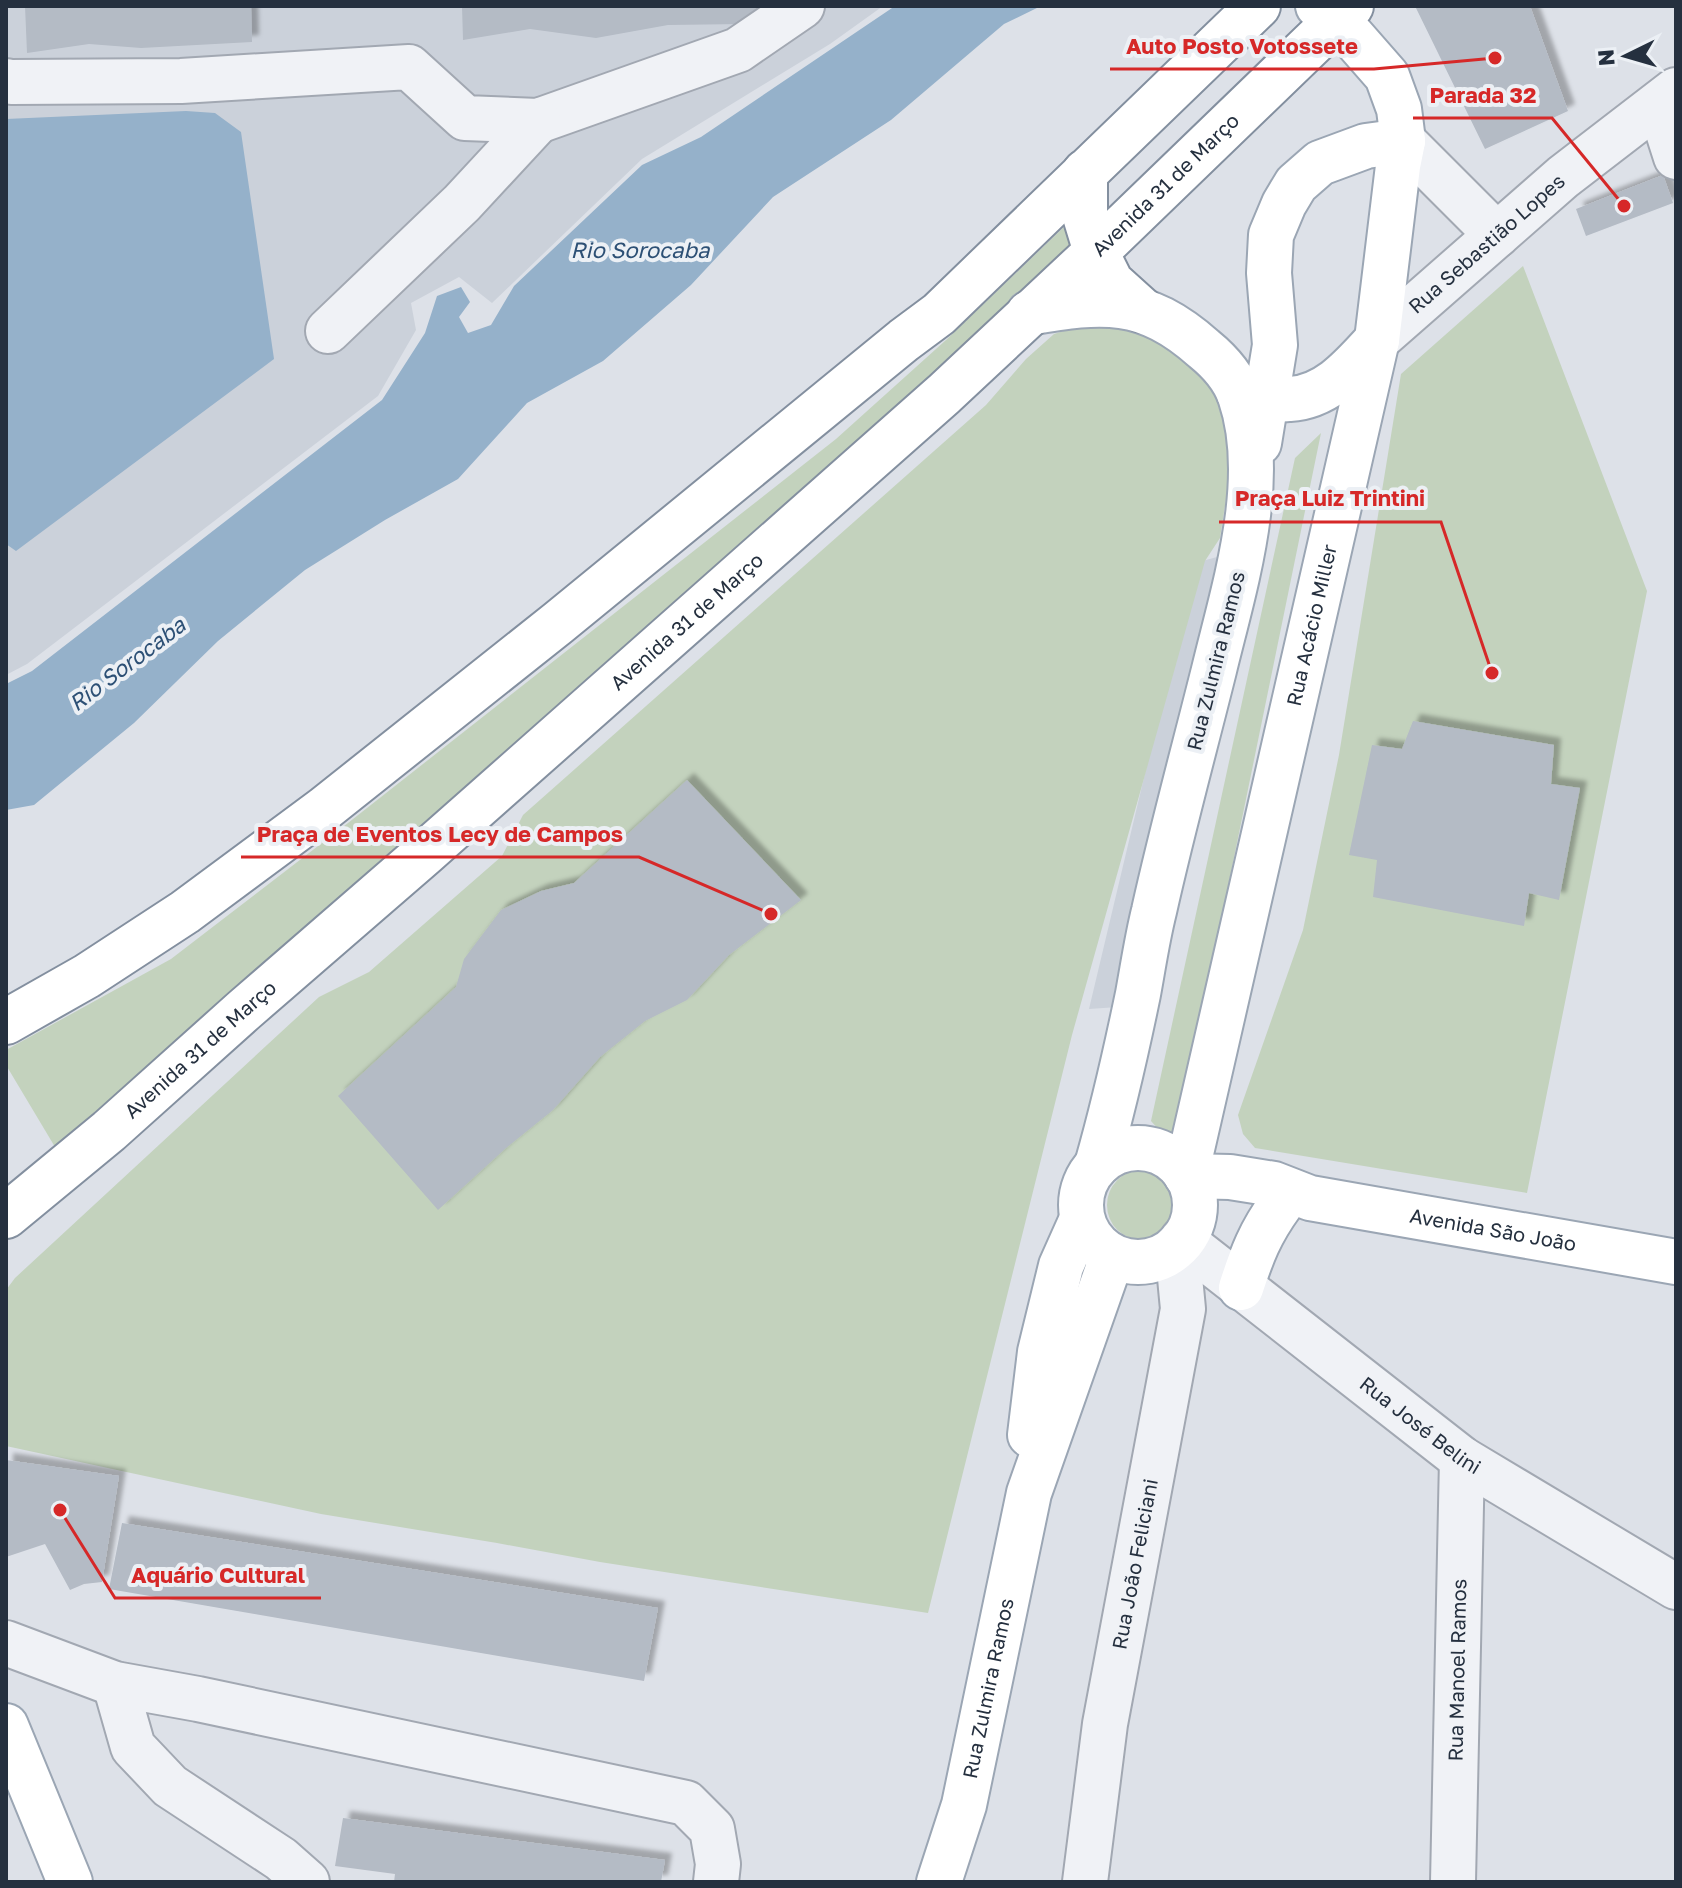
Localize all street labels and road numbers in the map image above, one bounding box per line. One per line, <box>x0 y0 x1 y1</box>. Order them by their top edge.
street label: Avenida 31 de Março <box>1086 108 1244 261</box>
street label: Rua Sebastião Lopes <box>1403 168 1569 318</box>
street label: Rua Acácio Miller <box>1281 542 1341 708</box>
street label: Avenida 31 de Março <box>605 547 767 694</box>
street label: Rua Zulmira Ramos <box>1181 569 1249 753</box>
street label: Avenida 31 de Março <box>119 975 281 1123</box>
street label: Avenida São João <box>1408 1203 1578 1255</box>
street label: Rua José Belini <box>1355 1371 1486 1479</box>
street label: Rua João Feliciani <box>1106 1476 1162 1651</box>
street label: Rua Manoel Ramos <box>1443 1579 1470 1762</box>
street label: Rua Zulmira Ramos <box>957 1596 1018 1781</box>

